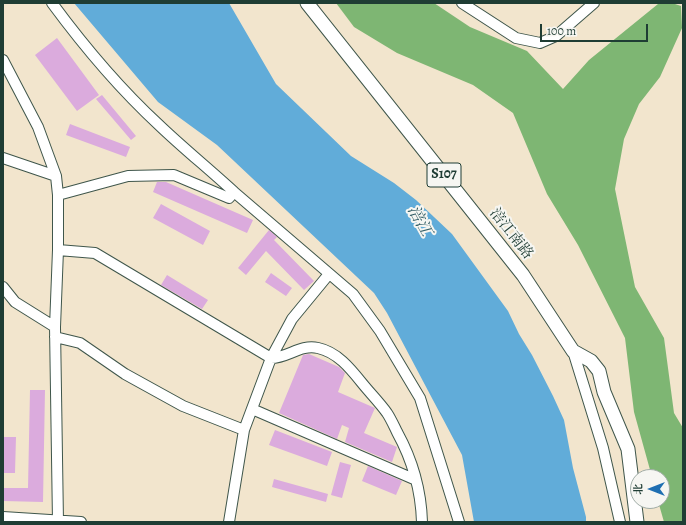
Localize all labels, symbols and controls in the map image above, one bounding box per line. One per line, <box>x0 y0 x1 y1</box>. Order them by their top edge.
scale bar <box>542 16 650 42</box>
text: 100 m <box>547 23 576 39</box>
road number: S107 <box>427 163 461 187</box>
water label: 涪江 <box>403 202 435 240</box>
street label: 涪江南路 <box>485 205 537 263</box>
north arrow <box>630 469 670 509</box>
text: 北 <box>631 484 646 495</box>

